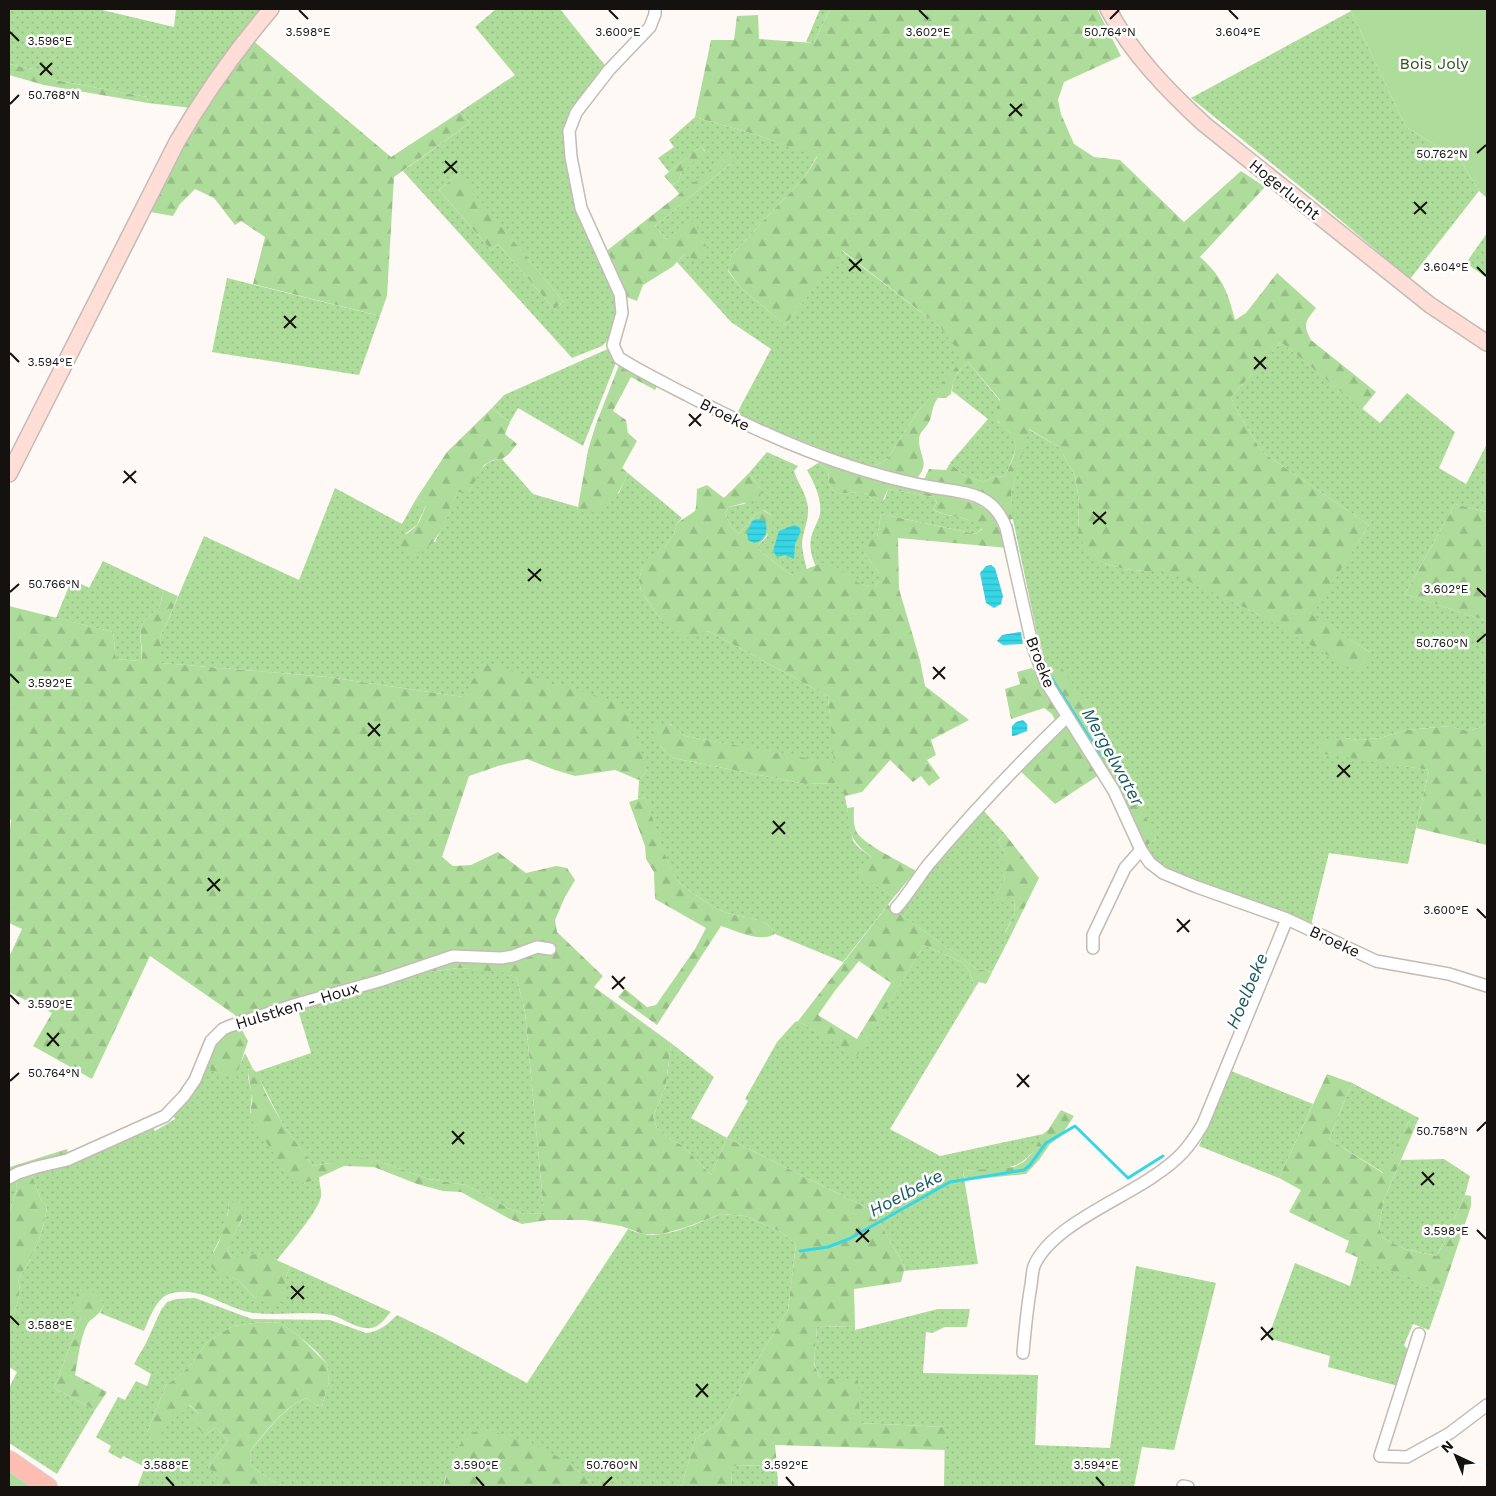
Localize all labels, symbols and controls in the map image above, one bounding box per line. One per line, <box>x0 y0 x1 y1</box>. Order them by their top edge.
text: 3.598°E <box>285 25 331 39</box>
text: 3.600°E <box>595 25 641 39</box>
text: 3.602°E <box>906 25 951 39</box>
text: 50.764°N <box>1084 25 1136 39</box>
text: 3.604°E <box>1215 25 1261 39</box>
text: 3.596°E <box>27 34 73 48</box>
park label: Bois Joly <box>1399 54 1469 73</box>
text: 50.768°N <box>28 88 80 102</box>
text: 50.762°N <box>1416 147 1468 161</box>
street label: Hogerlucht <box>1245 155 1324 224</box>
text: 3.604°E <box>1423 260 1469 274</box>
text: 3.594°E <box>27 355 73 369</box>
street label: Broeke <box>697 394 753 435</box>
text: 50.766°N <box>28 577 80 591</box>
text: 3.602°E <box>1424 582 1469 596</box>
street label: Broeke <box>1022 634 1059 691</box>
text: 50.760°N <box>1416 636 1468 650</box>
text: 3.592°E <box>28 676 73 690</box>
water label: Mergelwater <box>1078 704 1149 810</box>
text: 3.600°E <box>1423 903 1469 917</box>
street label: Broeke <box>1306 922 1363 961</box>
water label: Hoelbeke <box>1221 950 1272 1032</box>
street label: Hulstken - Houx <box>233 978 361 1033</box>
text: 3.590°E <box>27 997 73 1011</box>
text: 50.764°N <box>28 1066 80 1080</box>
text: 50.758°N <box>1416 1124 1468 1138</box>
water label: Hoelbeke <box>865 1164 946 1221</box>
text: 3.598°E <box>1423 1224 1469 1238</box>
text: 3.588°E <box>27 1318 73 1332</box>
north arrow <box>1431 1431 1481 1481</box>
text: N <box>1438 1437 1456 1456</box>
text: 3.588°E <box>143 1458 189 1472</box>
text: 3.590°E <box>453 1458 499 1472</box>
text: 50.760°N <box>586 1458 638 1472</box>
text: 3.592°E <box>764 1458 809 1472</box>
text: 3.594°E <box>1073 1458 1119 1472</box>

